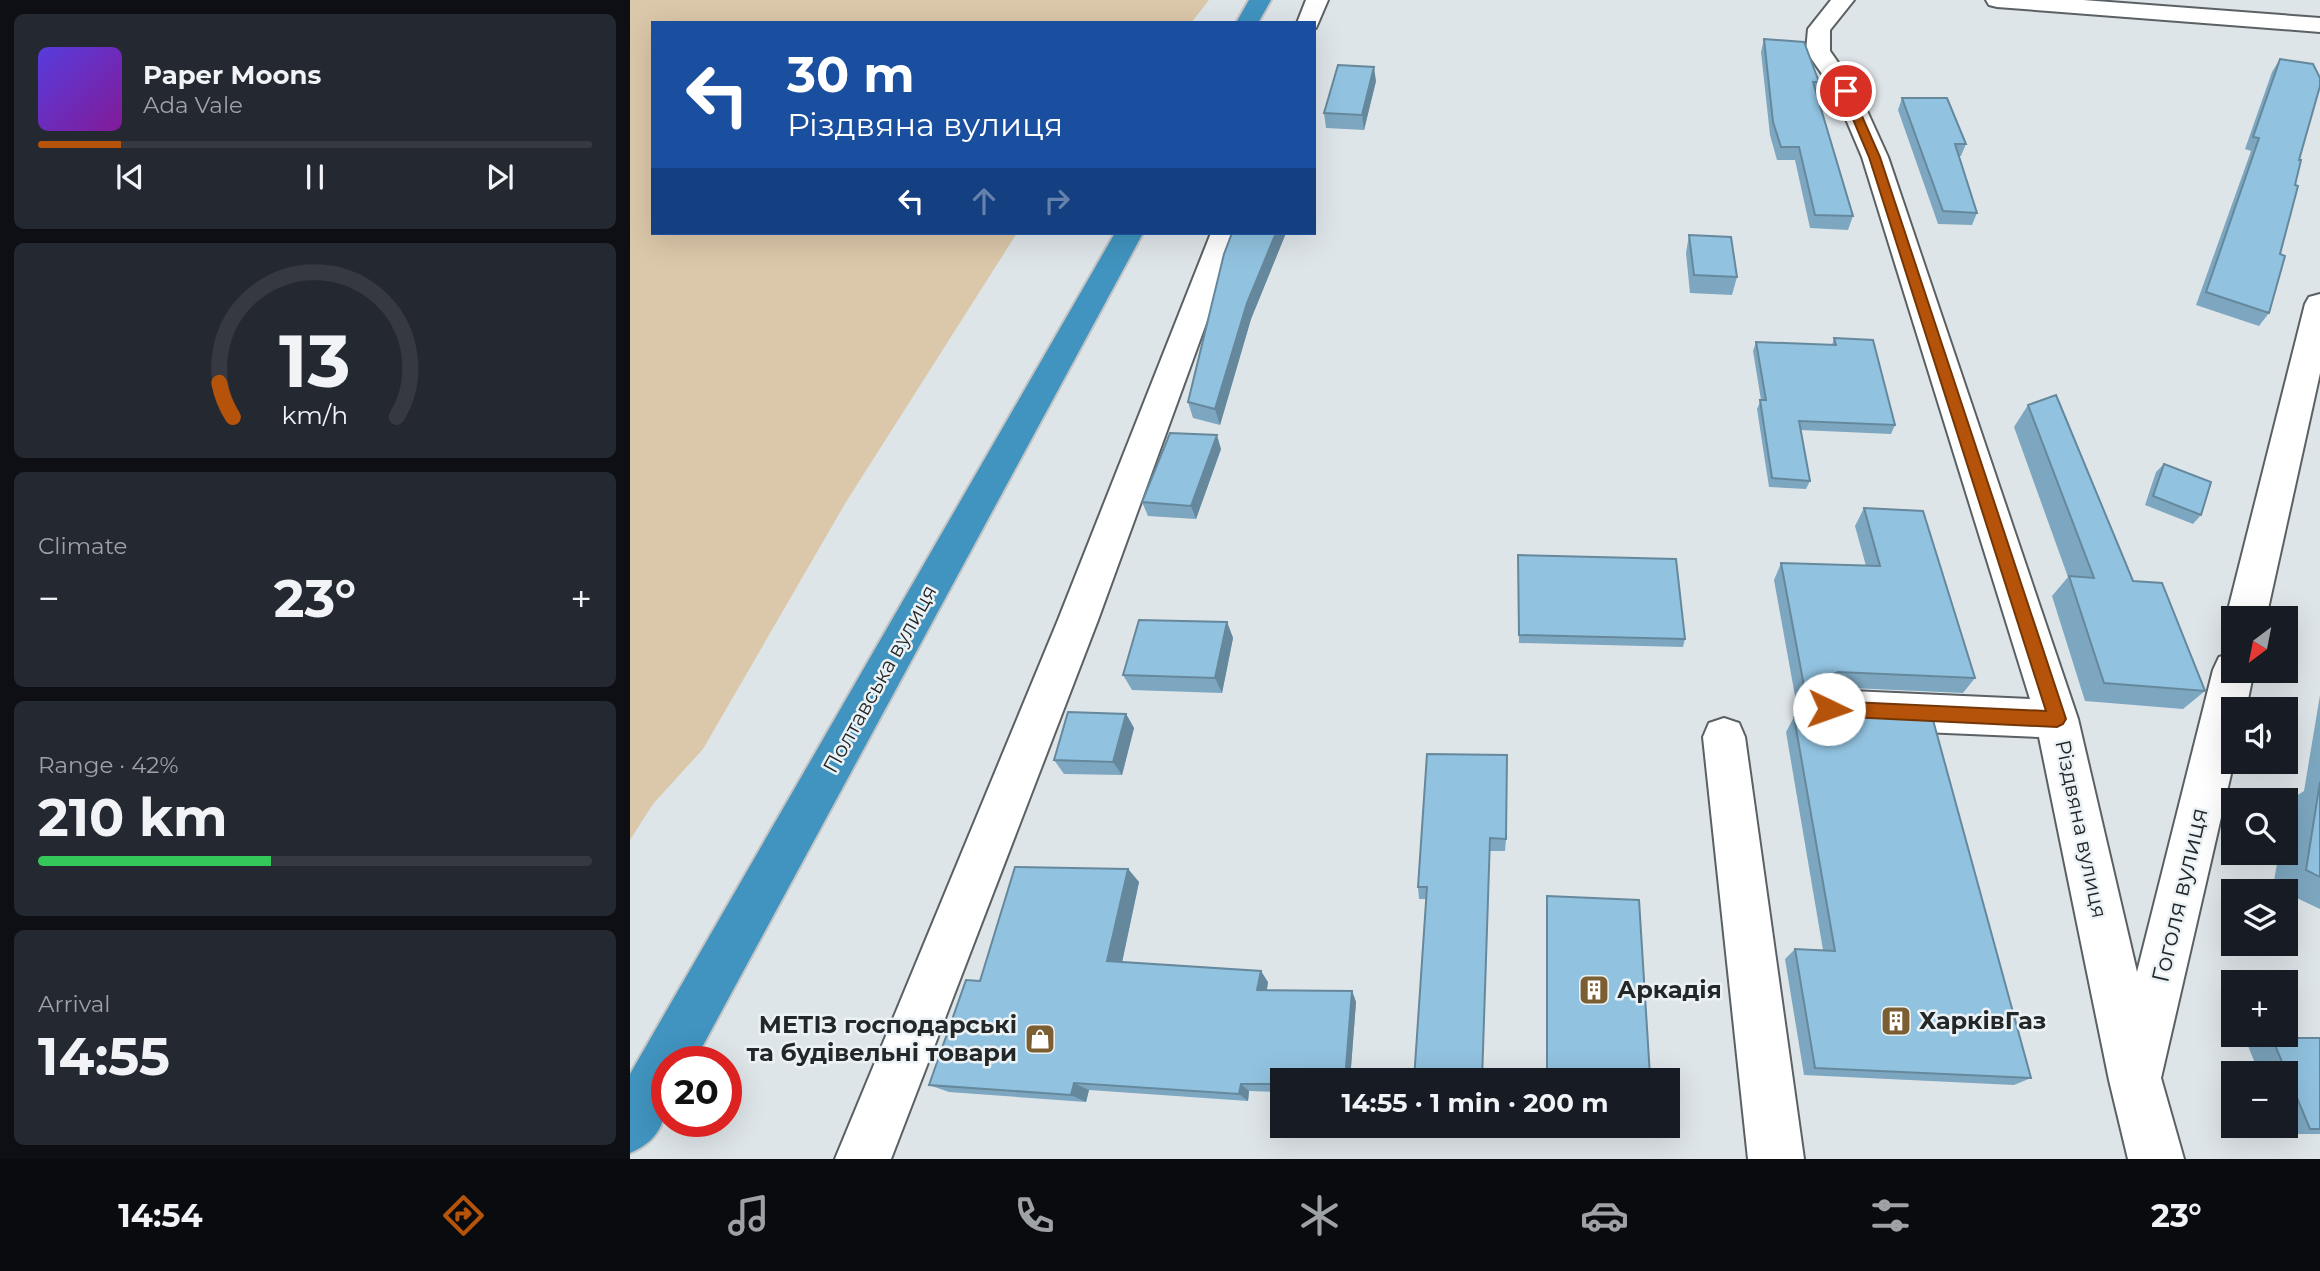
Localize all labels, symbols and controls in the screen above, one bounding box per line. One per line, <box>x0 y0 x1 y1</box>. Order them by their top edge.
text: 30 m <box>787 45 915 104</box>
icon: left <box>672 49 763 140</box>
text: Paper Moons <box>143 59 321 91</box>
pin <box>1816 61 1876 121</box>
icon: arrive <box>1827 72 1865 110</box>
text: Ada Vale <box>143 91 243 119</box>
text: Різдвяна вулиця <box>787 105 1063 144</box>
icon: previous <box>111 158 149 196</box>
icon: pause <box>296 158 334 196</box>
icon: next <box>481 158 519 196</box>
icon: left <box>892 182 930 220</box>
icon: ahead <box>965 182 1003 220</box>
icon: right <box>1038 182 1076 220</box>
text: 13 <box>279 317 351 405</box>
text: km/h <box>282 399 348 429</box>
text: Climate <box>38 532 127 560</box>
text: 23° <box>274 567 356 630</box>
text: − <box>38 575 60 622</box>
text: + <box>570 575 592 622</box>
street label: Полтавська вулиця <box>817 580 942 777</box>
north arrow <box>2221 606 2298 682</box>
map controls <box>2221 606 2298 1138</box>
position arrow <box>1792 672 1866 746</box>
button: sound <box>2221 697 2298 774</box>
street label: Різдвяна вулиця <box>2050 738 2113 920</box>
text: Range · 42% <box>38 751 179 779</box>
text: 210 km <box>38 786 228 849</box>
button: search <box>2221 788 2298 865</box>
street label: Гоголя вулиця <box>2145 805 2214 985</box>
button: layers <box>2221 879 2298 956</box>
button: + <box>2221 970 2298 1047</box>
building icon: Аркадія <box>1577 973 1611 1007</box>
place label: Аркадія <box>1617 975 1722 1004</box>
text: Arrival <box>38 990 111 1018</box>
building icon: ХарківГаз <box>1879 1004 1913 1038</box>
place label: ХарківГаз <box>1919 1006 2046 1035</box>
place label: МЕТІЗ господарські та будівельні товари <box>746 1010 1017 1067</box>
shop icon: МЕТІЗ господарські та будівельні товари <box>1023 1022 1057 1056</box>
text: 14:55 <box>38 1025 170 1088</box>
speed limit sign: 20 <box>651 1046 742 1137</box>
button: − <box>2221 1061 2298 1138</box>
text: 14:55 · 1 min · 200 m <box>1342 1087 1608 1119</box>
icon: directions <box>439 1191 488 1240</box>
icon: music <box>724 1191 773 1240</box>
icon: phone <box>1010 1191 1059 1240</box>
icon: climate <box>1295 1191 1344 1240</box>
icon: car <box>1580 1191 1629 1240</box>
icon: filters <box>1866 1191 1915 1240</box>
text: 14:54 <box>118 1196 203 1235</box>
text: 23° <box>2151 1196 2202 1235</box>

